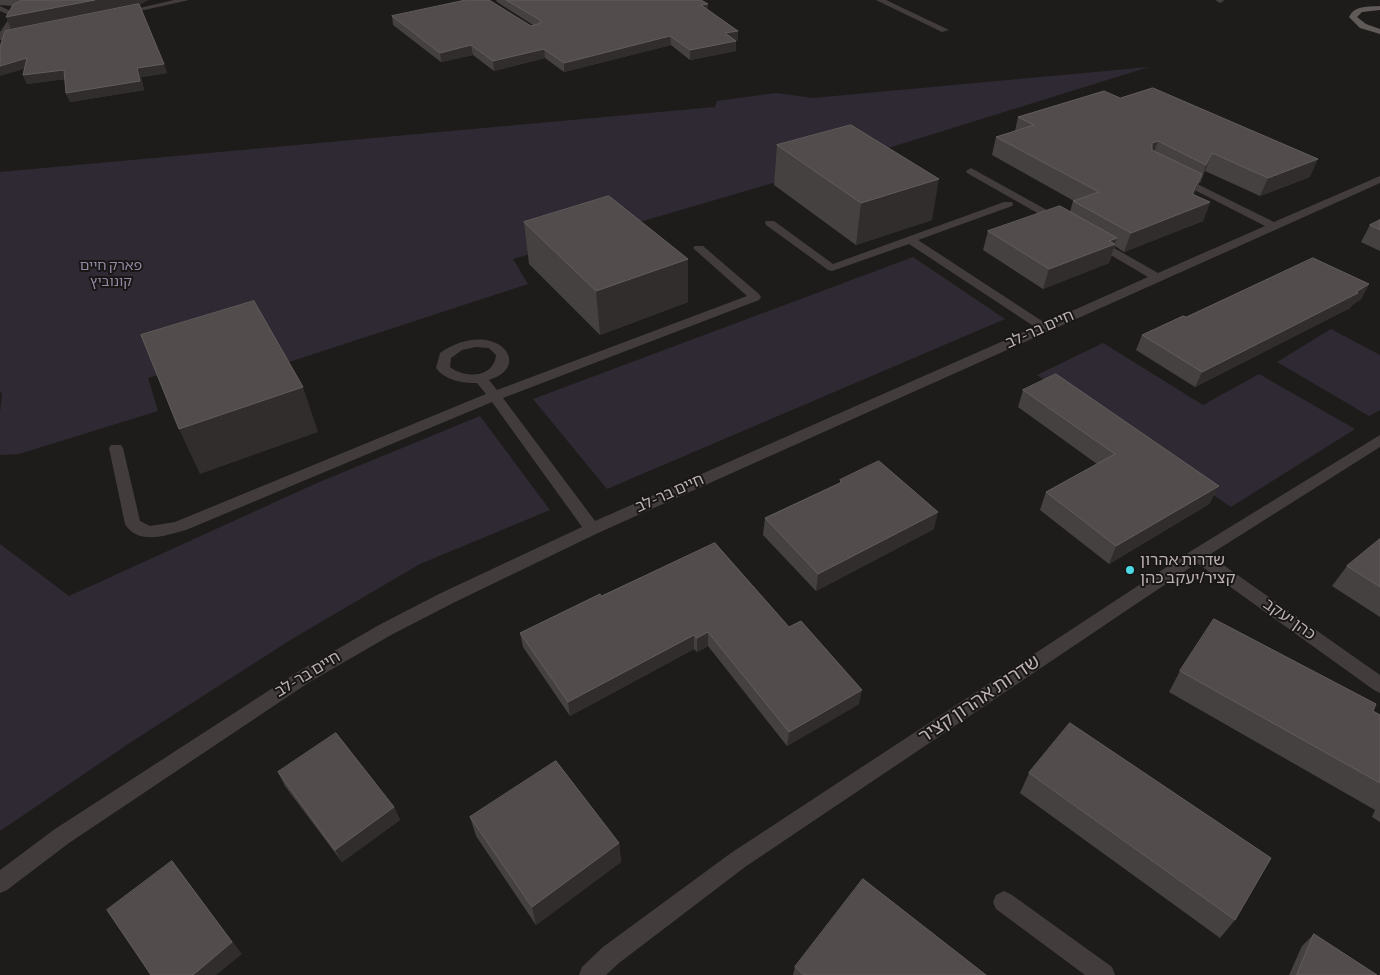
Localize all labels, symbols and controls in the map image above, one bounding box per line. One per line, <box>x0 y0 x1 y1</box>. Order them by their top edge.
park label: פארק חיים קונוביץ <box>80 258 142 290</box>
street label: חיים בר-לב <box>1003 306 1077 354</box>
street label: חיים בר-לב <box>633 470 707 518</box>
place label: שדרות אהרון קציר/יעקב כהן <box>1140 551 1236 589</box>
marker: שדרות אהרון קציר/יעקב כהן <box>1124 564 1136 576</box>
street label: כהן יעקב <box>1259 595 1319 645</box>
street label: חיים בר-לב <box>272 648 344 702</box>
street label: שדרות אהרון קציר <box>915 651 1045 749</box>

